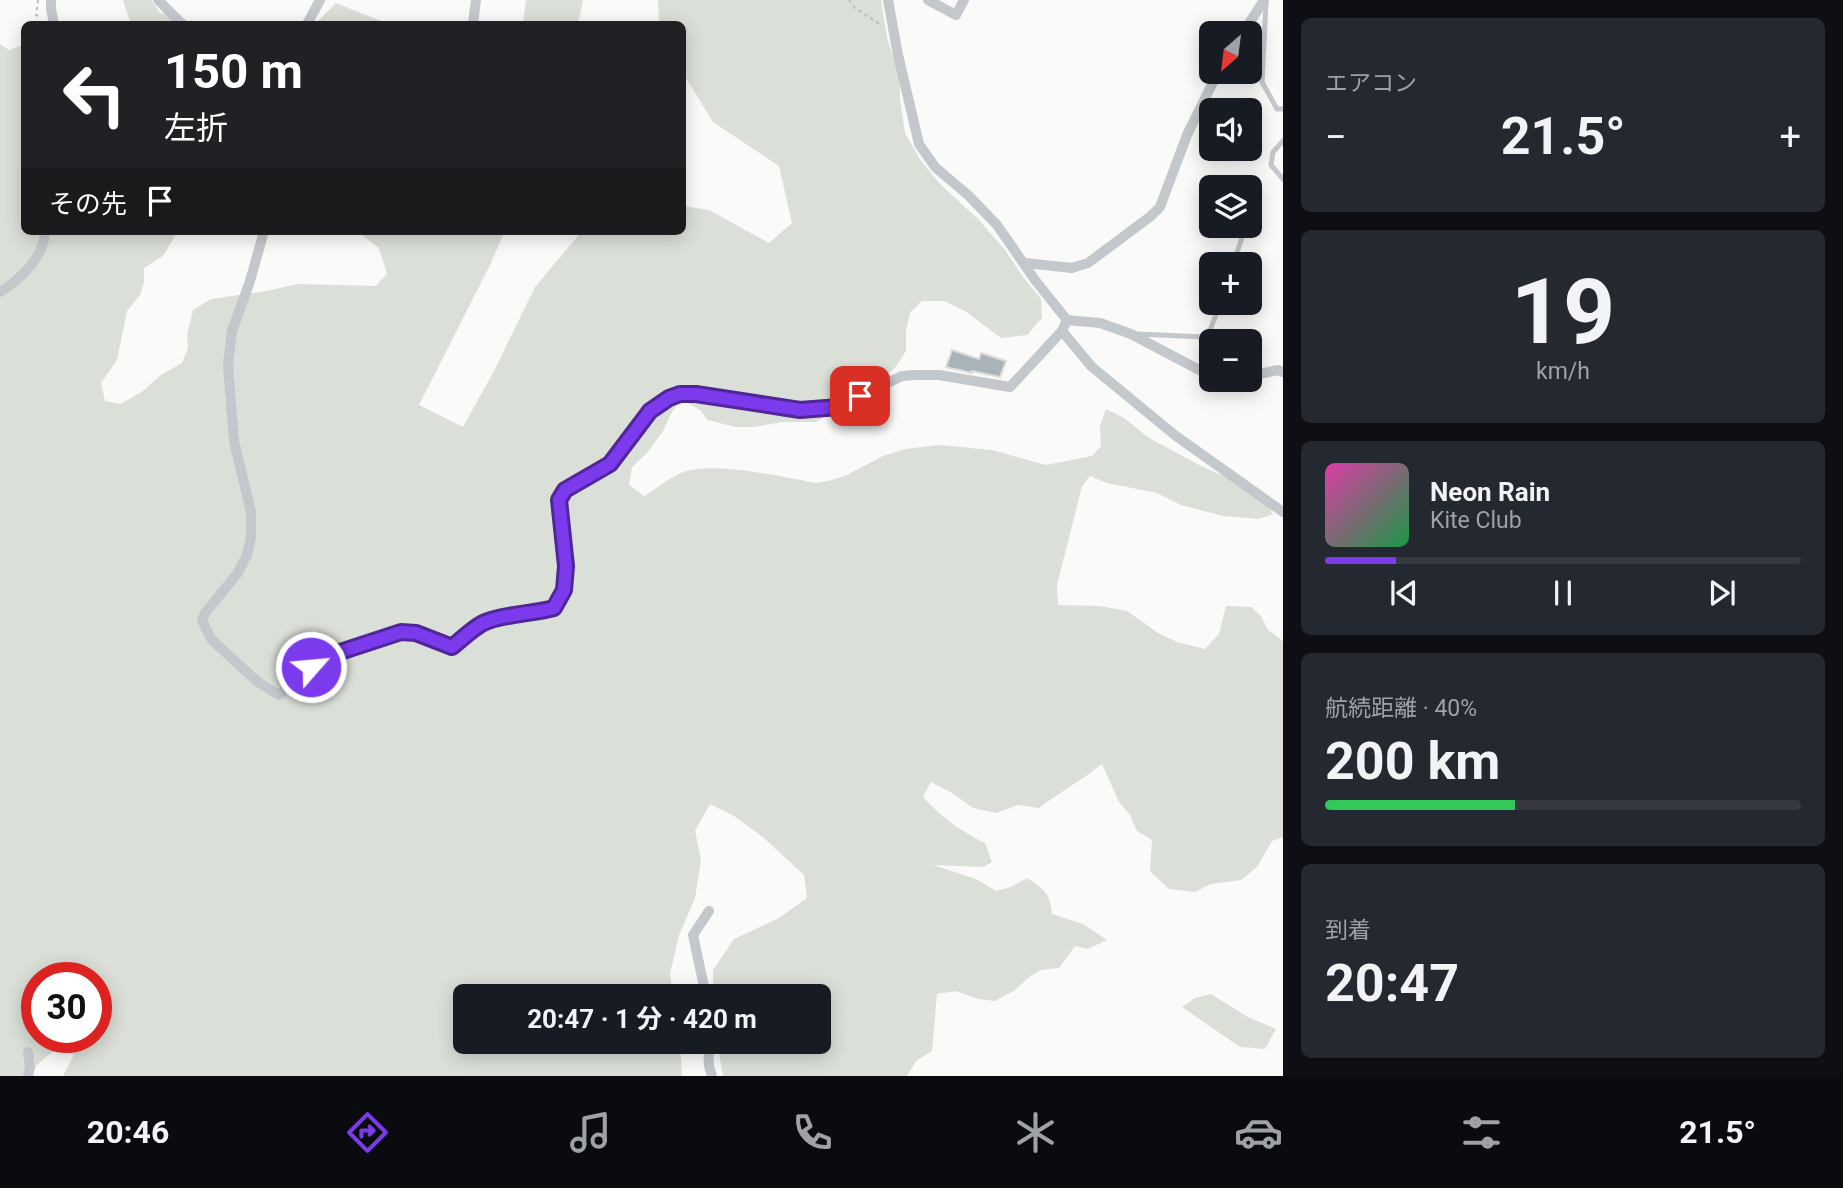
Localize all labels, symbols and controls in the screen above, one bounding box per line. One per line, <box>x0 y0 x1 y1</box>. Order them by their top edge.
north arrow <box>1199 21 1262 84</box>
map controls <box>1199 21 1262 392</box>
text: 150 m <box>164 43 303 100</box>
icon: left <box>49 49 140 140</box>
text: エアコン <box>1325 70 1417 97</box>
button: sound <box>1199 98 1262 161</box>
text: 21.5° <box>1501 106 1626 167</box>
text: 左折 <box>164 109 228 147</box>
text: − <box>1325 115 1347 159</box>
text: + <box>1779 115 1801 159</box>
button: layers <box>1199 175 1262 238</box>
icon: arrive <box>141 182 179 220</box>
text: その先 <box>49 189 127 219</box>
button: + <box>1199 252 1262 315</box>
text: 19 <box>1511 259 1615 365</box>
button: − <box>1199 329 1262 392</box>
text: km/h <box>1536 358 1590 385</box>
pin <box>830 366 890 426</box>
icon: arrive <box>841 377 879 415</box>
text: Neon Rain <box>1430 477 1550 507</box>
text: Kite Club <box>1430 507 1522 534</box>
icon: previous <box>1385 574 1423 612</box>
icon: pause <box>1544 574 1582 612</box>
icon: next <box>1703 574 1741 612</box>
position arrow <box>274 630 348 704</box>
text: 航続距離 · 40% <box>1325 695 1477 722</box>
text: 200 km <box>1325 731 1500 792</box>
text: 到着 <box>1325 917 1371 944</box>
text: 20:47 <box>1325 953 1459 1014</box>
speed limit sign: 30 <box>21 962 112 1053</box>
text: 20:47 · 1 分 · 420 m <box>527 1004 757 1034</box>
icon: directions <box>343 1108 392 1157</box>
icon: music <box>566 1108 615 1157</box>
icon: phone <box>788 1108 837 1157</box>
icon: climate <box>1011 1108 1060 1157</box>
icon: car <box>1234 1108 1283 1157</box>
icon: filters <box>1457 1108 1506 1157</box>
text: 20:46 <box>87 1113 169 1151</box>
text: 21.5° <box>1679 1113 1756 1151</box>

